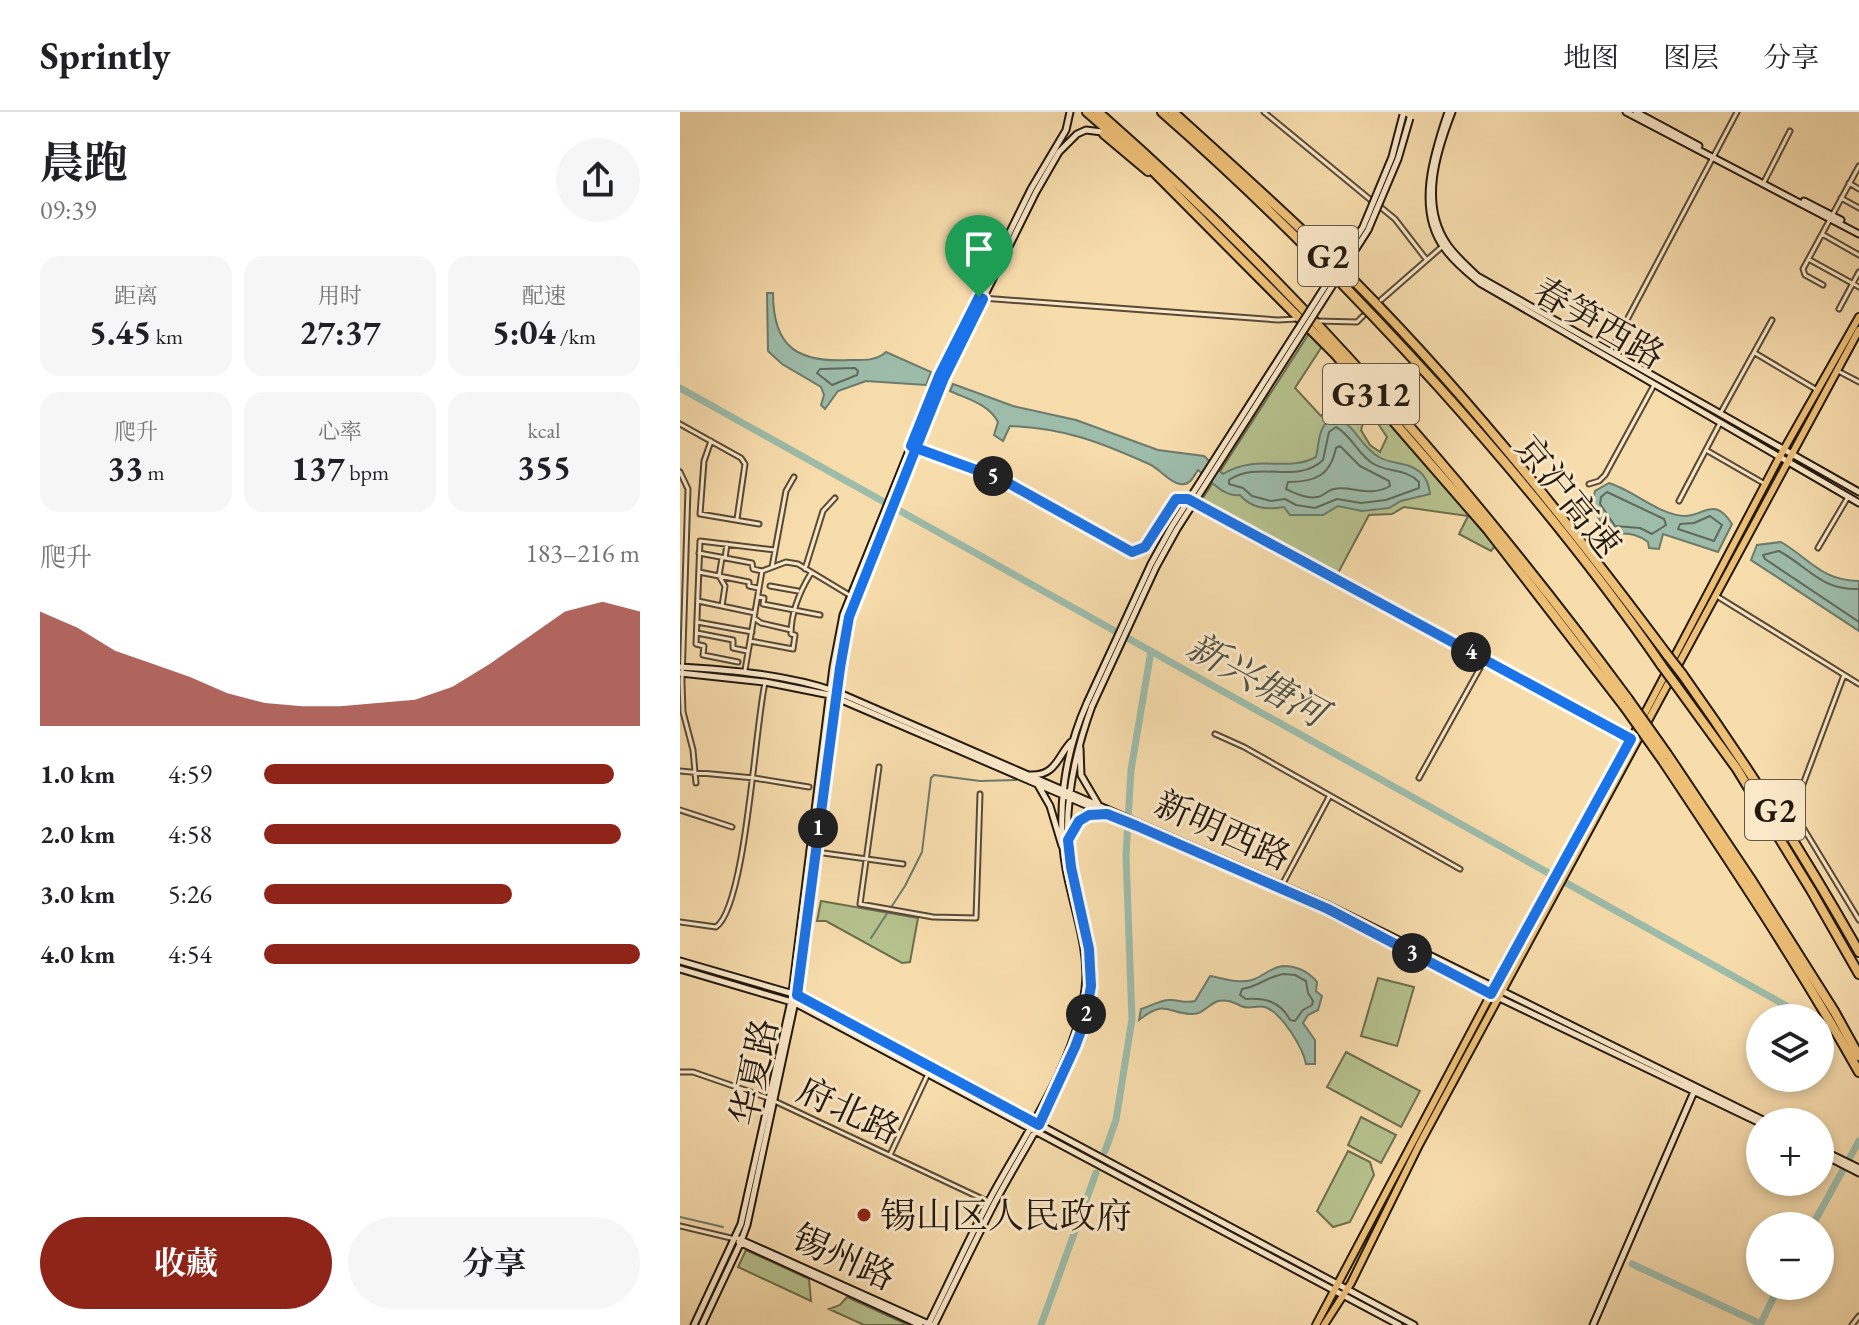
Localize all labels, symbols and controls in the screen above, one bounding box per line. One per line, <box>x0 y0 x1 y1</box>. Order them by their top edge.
text: Sprintly <box>40 31 170 80</box>
text: 地图 <box>1563 39 1619 75</box>
text: 图层 <box>1663 39 1719 75</box>
text: 分享 <box>1763 39 1819 75</box>
text: 晨跑 <box>40 134 128 191</box>
button: share <box>556 138 640 222</box>
text: 09:39 <box>40 193 96 227</box>
pin <box>945 215 1013 297</box>
road number: G2 <box>1298 226 1358 286</box>
icon: arrive <box>957 227 1001 271</box>
street label: 春笋西路 <box>1525 267 1673 379</box>
text: 距离 <box>114 281 158 310</box>
text: 用时 <box>318 281 362 310</box>
text: 配速 <box>522 281 566 310</box>
text: 5.45 <box>89 310 151 354</box>
text: 27:37 <box>299 310 381 354</box>
text: 5:04 <box>492 310 555 354</box>
text: km <box>151 322 183 351</box>
text: /km <box>555 322 596 351</box>
road number: G312 <box>1323 364 1419 424</box>
text: kcal <box>527 416 561 445</box>
text: 爬升 <box>114 417 158 446</box>
text: 心率 <box>318 417 362 446</box>
street label: 京沪高速 <box>1504 425 1632 567</box>
text: 355 <box>517 445 571 489</box>
text: 33 <box>107 446 143 490</box>
text: 137 <box>291 446 345 490</box>
pin: 5 <box>973 456 1013 496</box>
text: m <box>143 458 165 487</box>
text: bpm <box>345 458 389 487</box>
text: 5 <box>987 461 999 490</box>
text: 183–216 m <box>525 536 640 570</box>
text: 爬升 <box>40 540 92 574</box>
water label: 新兴塘河 <box>1179 621 1341 740</box>
pin: 4 <box>1451 632 1491 672</box>
text: 4 <box>1465 637 1477 666</box>
text: 1.0 km <box>40 757 115 791</box>
text: 4:59 <box>168 757 212 791</box>
street label: 新明西路 <box>1148 779 1298 881</box>
road number: G2 <box>1745 780 1805 840</box>
pin: 1 <box>798 808 838 848</box>
text: 1 <box>812 813 824 842</box>
text: 2.0 km <box>40 817 115 851</box>
text: 4:58 <box>168 817 212 851</box>
text: 3.0 km <box>40 877 115 911</box>
text: 5:26 <box>168 877 212 911</box>
pin: 3 <box>1392 933 1432 973</box>
text: 4.0 km <box>40 937 115 971</box>
text: 4:54 <box>168 937 212 971</box>
text: 3 <box>1406 938 1418 967</box>
pin: 2 <box>1066 994 1106 1034</box>
text: 2 <box>1080 999 1092 1028</box>
map controls <box>1746 1004 1834 1300</box>
button: layers <box>1746 1004 1834 1092</box>
street label: 华夏路 <box>720 1014 788 1130</box>
street label: 府北路 <box>790 1066 908 1154</box>
button: + <box>1746 1108 1834 1196</box>
place label: 锡山区人民政府 <box>880 1192 1132 1239</box>
marker: 锡山区人民政府 <box>855 1206 873 1224</box>
button: − <box>1746 1212 1834 1300</box>
street label: 锡州路 <box>785 1214 903 1300</box>
button: 收藏 <box>40 1217 332 1309</box>
button: 分享 <box>348 1217 640 1309</box>

